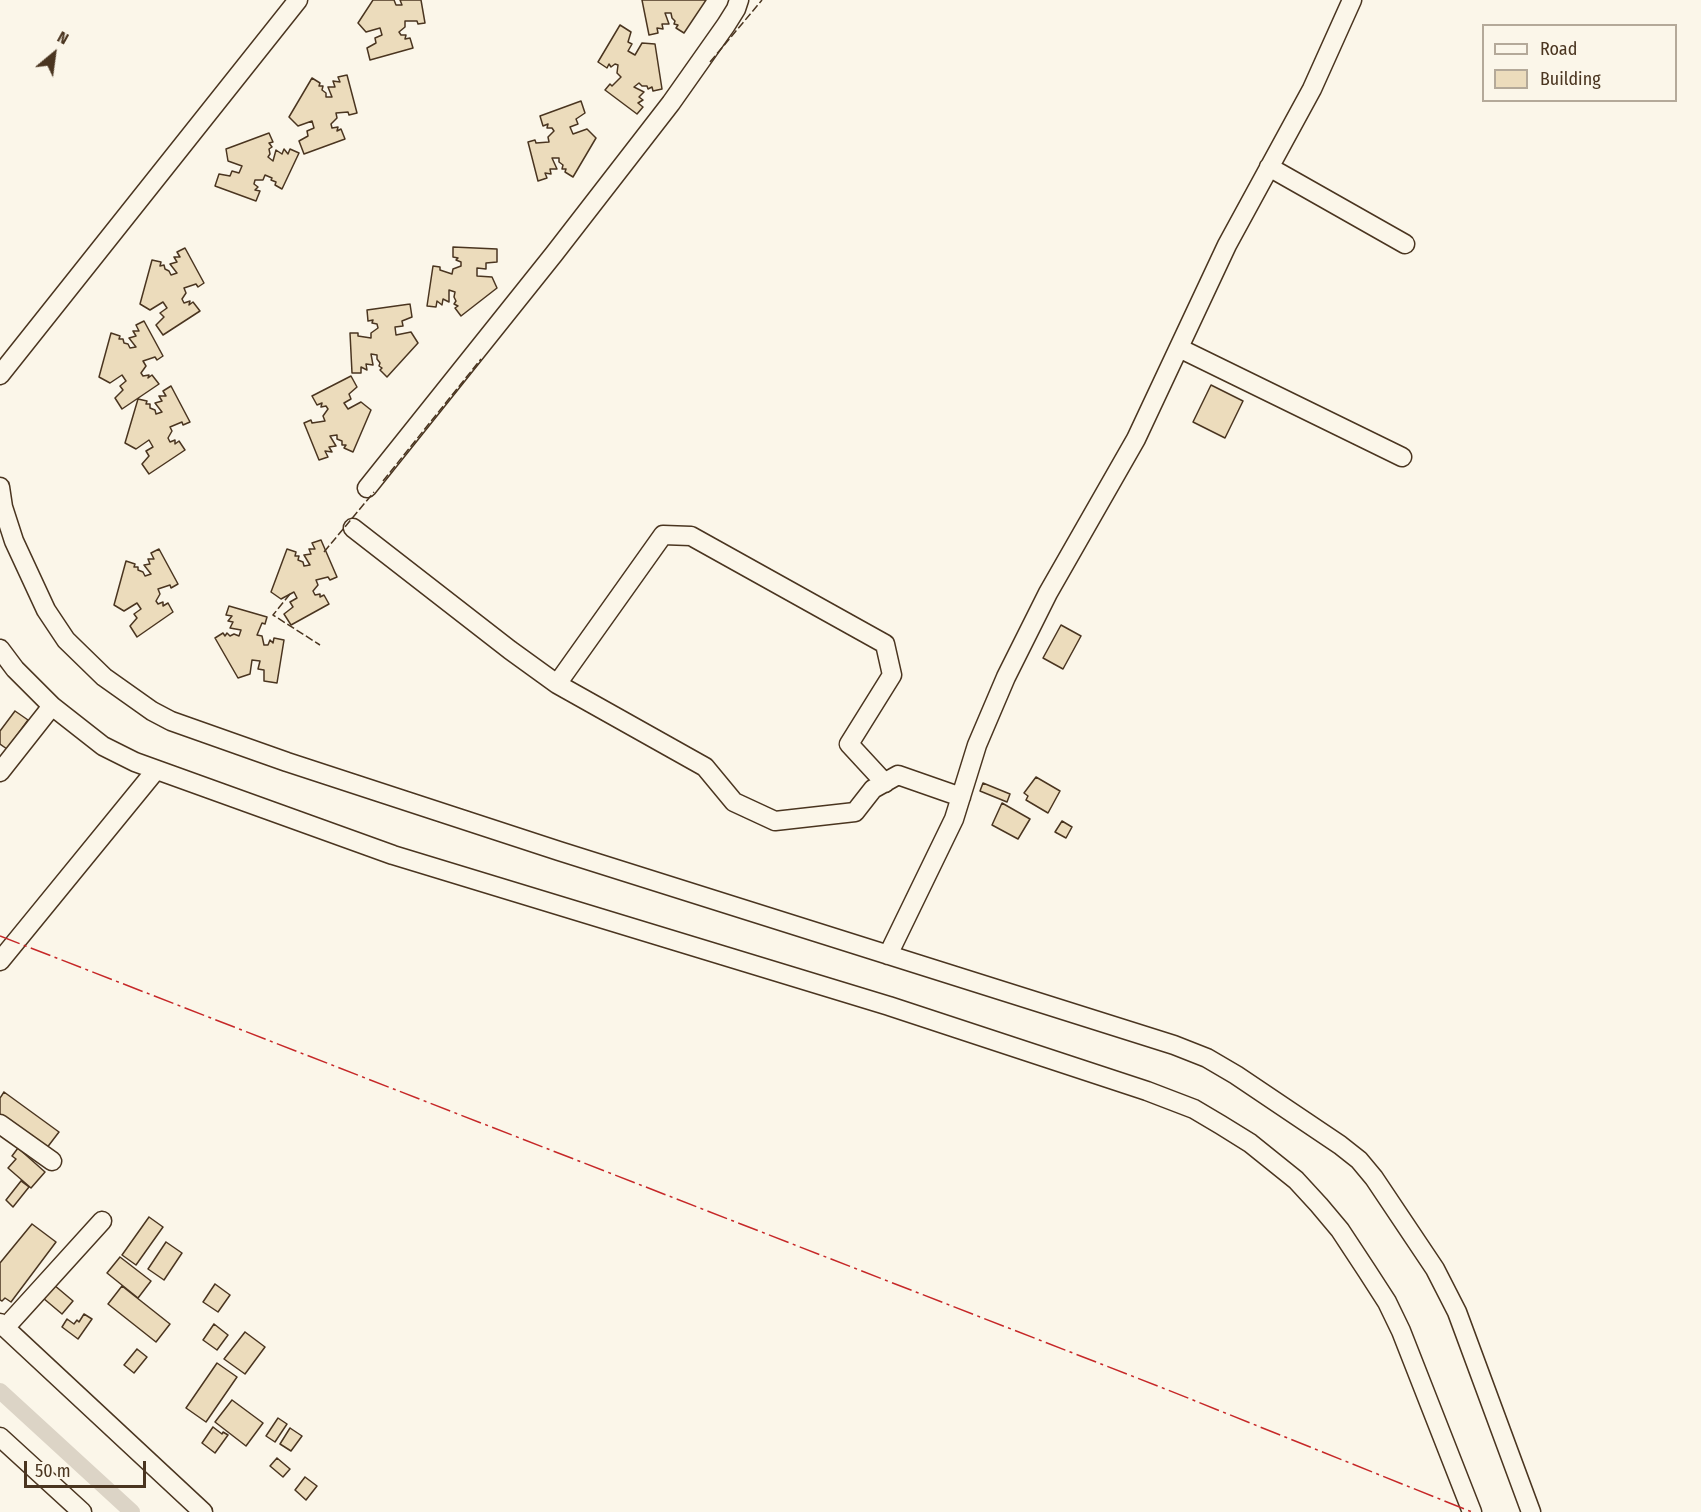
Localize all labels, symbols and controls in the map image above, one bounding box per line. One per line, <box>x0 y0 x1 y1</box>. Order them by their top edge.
north arrow <box>24 24 84 84</box>
legend <box>1482 24 1677 102</box>
text: N <box>54 27 72 48</box>
text: Road <box>1540 38 1577 60</box>
text: Building <box>1540 68 1601 90</box>
scale bar <box>27 1449 148 1487</box>
text: 50 m <box>35 1460 71 1482</box>

